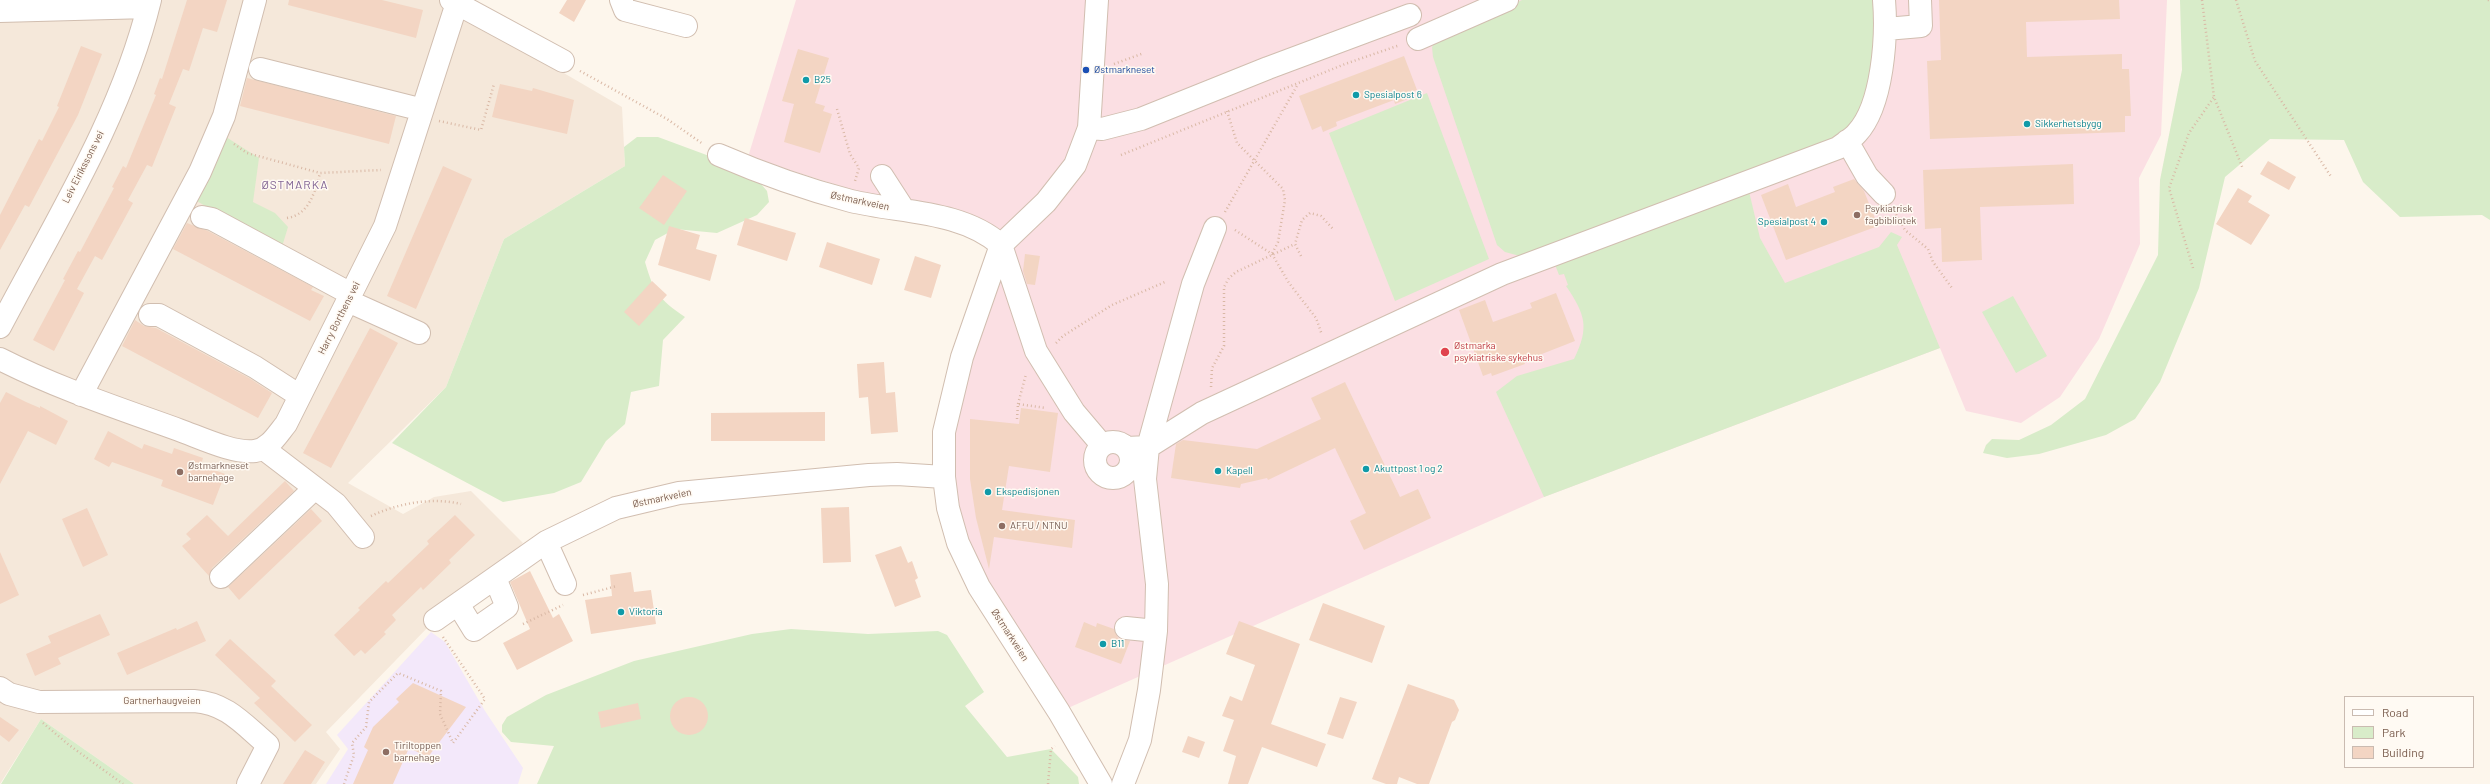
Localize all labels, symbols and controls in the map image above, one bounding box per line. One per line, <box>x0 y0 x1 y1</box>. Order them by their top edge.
place label: Østmarkneset <box>1094 64 1155 76</box>
marker: Østmarkneset <box>1081 65 1091 75</box>
place label: B25 <box>814 74 831 86</box>
marker: B25 <box>801 75 811 85</box>
place label: Spesialpost 6 <box>1364 89 1422 101</box>
marker: Spesialpost 6 <box>1351 90 1361 100</box>
place label: Sikkerhetsbygg <box>2035 118 2102 130</box>
marker: Sikkerhetsbygg <box>2022 119 2032 129</box>
street label: Leiv Eirikssons vei <box>60 129 106 205</box>
district label: ØSTMARKA <box>261 178 329 192</box>
street label: Østmarkveien <box>829 189 891 213</box>
place label: Psykiatrisk fagbibliotek <box>1865 203 1916 226</box>
marker: Psykiatrisk fagbibliotek <box>1852 210 1862 220</box>
place label: Spesialpost 4 <box>1758 216 1816 228</box>
marker: Spesialpost 4 <box>1819 217 1829 227</box>
street label: Harry Borthens vei <box>315 280 363 356</box>
place label: Østmarka psykiatriske sykehus <box>1454 340 1543 364</box>
marker: Østmarka psykiatriske sykehus <box>1439 346 1451 358</box>
place label: Østmarkneset barnehage <box>188 460 249 484</box>
place label: Akuttpost 1 og 2 <box>1374 463 1443 475</box>
marker: Akuttpost 1 og 2 <box>1361 464 1371 474</box>
place label: Kapell <box>1226 465 1253 477</box>
marker: Kapell <box>1213 466 1223 476</box>
marker: Østmarkneset barnehage <box>175 467 185 477</box>
street label: Østmarkveien <box>631 486 693 510</box>
place label: Ekspedisjonen <box>996 486 1059 498</box>
marker: Ekspedisjonen <box>983 487 993 497</box>
place label: AFFU / NTNU <box>1010 520 1068 532</box>
marker: AFFU / NTNU <box>997 521 1007 531</box>
place label: Viktoria <box>629 606 663 618</box>
marker: Viktoria <box>616 607 626 617</box>
street label: Østmarkveien <box>989 607 1031 663</box>
place label: B11 <box>1111 638 1124 650</box>
marker: B11 <box>1098 639 1108 649</box>
street label: Gartnerhaugveien <box>123 695 201 707</box>
legend <box>2344 696 2474 768</box>
text: Road <box>2382 705 2409 719</box>
text: Park <box>2382 725 2406 739</box>
place label: Tiriltoppen barnehage <box>394 740 441 764</box>
text: Building <box>2382 745 2424 759</box>
marker: Tiriltoppen barnehage <box>381 747 391 757</box>

